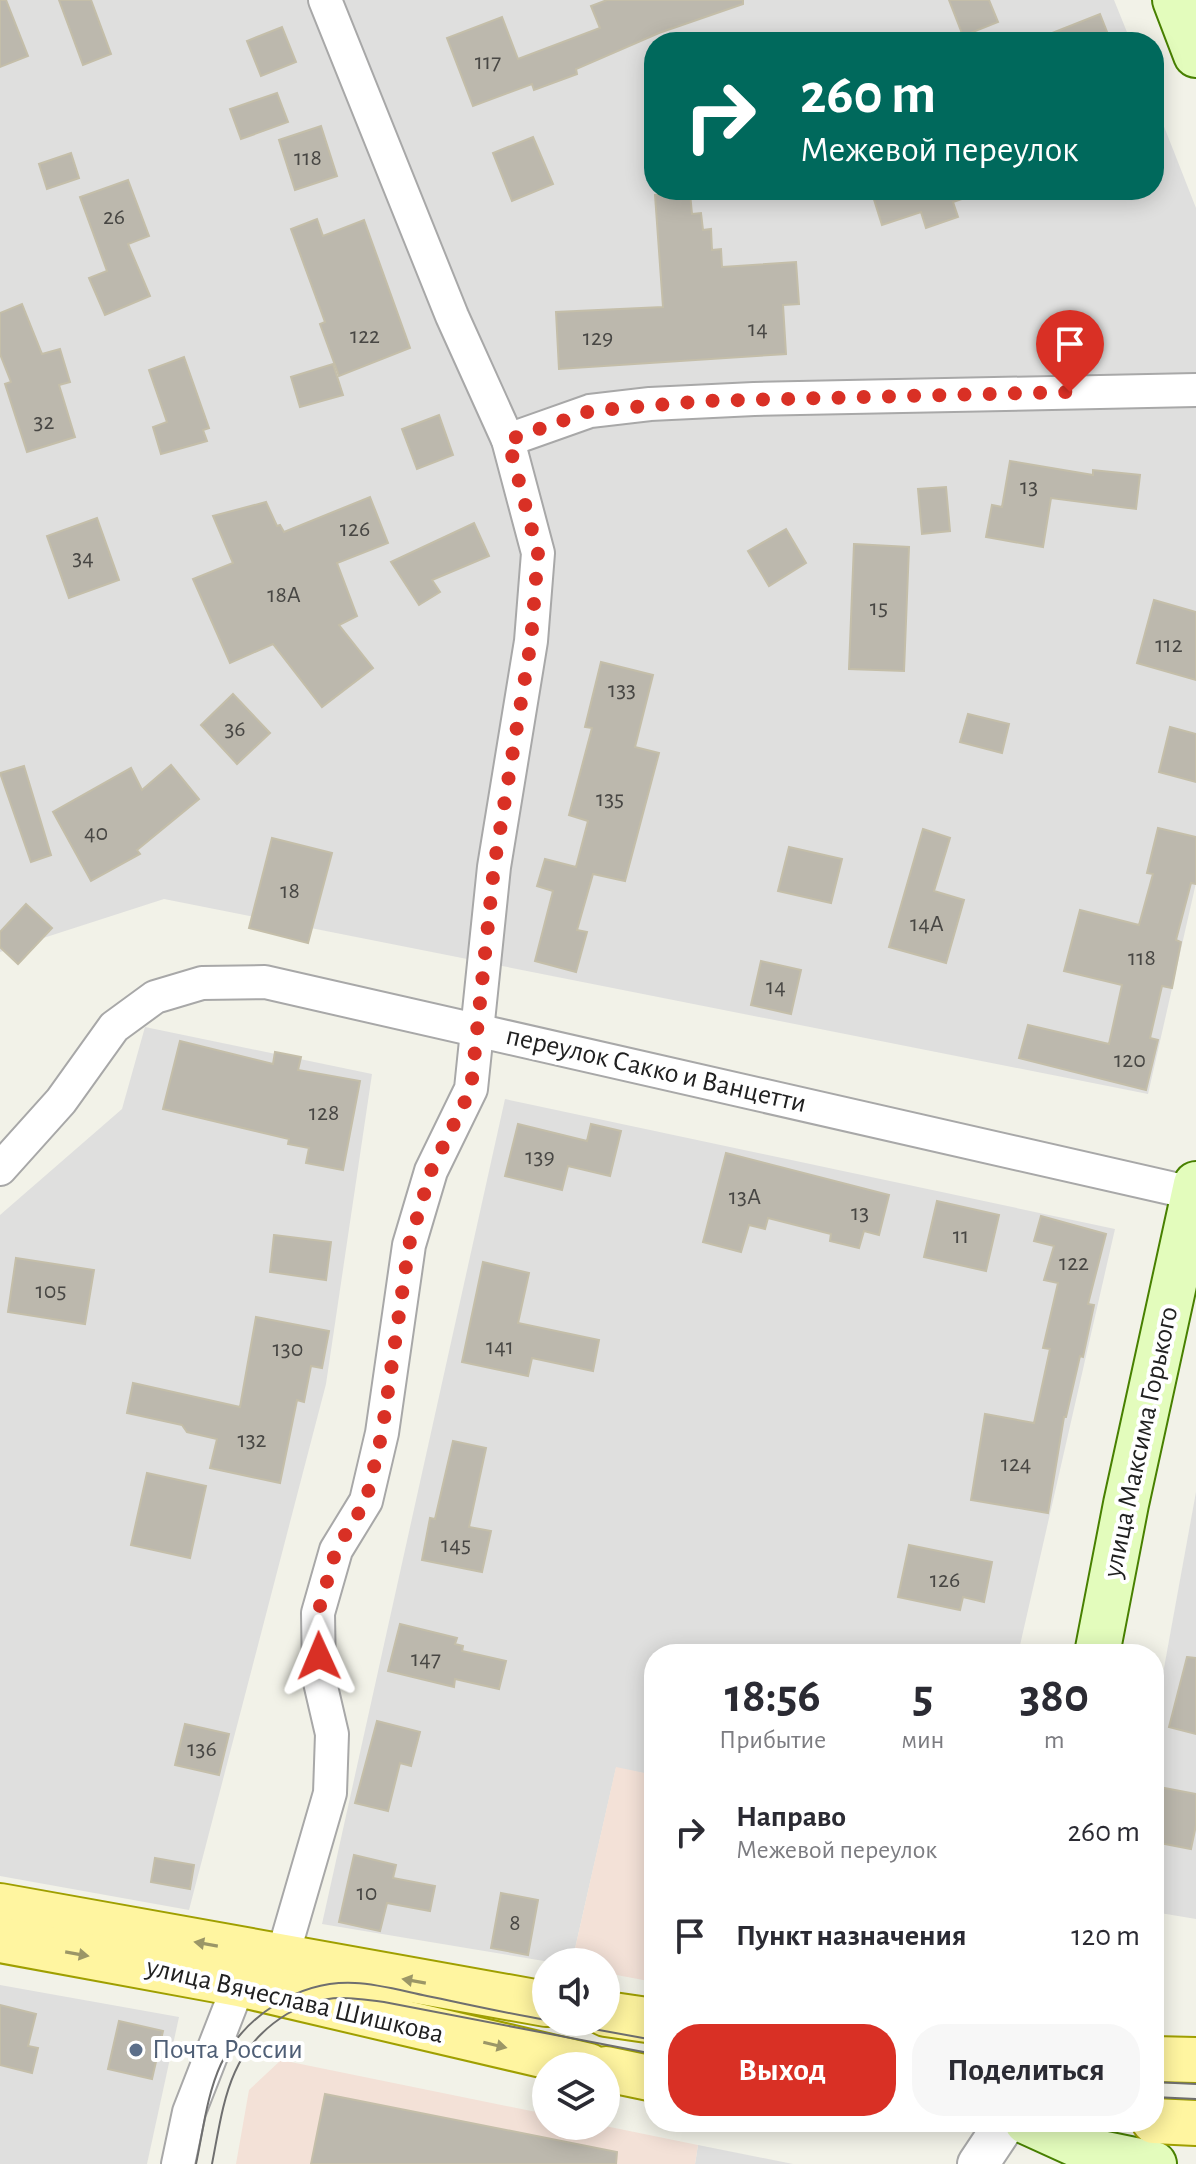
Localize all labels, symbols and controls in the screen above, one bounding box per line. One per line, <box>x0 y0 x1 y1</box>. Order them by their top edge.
house number: 117 <box>475 50 501 74</box>
icon: right <box>668 64 772 168</box>
text: 260 m <box>800 67 936 123</box>
text: Межевой переулок <box>800 132 1078 168</box>
house number: 118 <box>294 146 322 170</box>
house number: 26 <box>103 205 125 229</box>
pin <box>1036 310 1104 392</box>
house number: 14 <box>748 317 768 341</box>
icon: arrive <box>1048 322 1092 366</box>
house number: 122 <box>350 324 380 348</box>
house number: 129 <box>583 326 613 350</box>
house number: 32 <box>34 410 54 434</box>
house number: 13 <box>1020 475 1038 499</box>
house number: 126 <box>340 517 370 541</box>
house number: 34 <box>72 546 94 570</box>
house number: 18А <box>267 583 301 607</box>
house number: 15 <box>870 596 888 620</box>
house number: 112 <box>1155 633 1183 657</box>
house number: 133 <box>608 678 636 702</box>
house number: 36 <box>224 717 246 741</box>
house number: 135 <box>596 787 624 811</box>
house number: 40 <box>84 821 108 845</box>
house number: 18 <box>280 879 300 903</box>
house number: 14А <box>910 912 944 936</box>
house number: 118 <box>1128 946 1156 970</box>
house number: 14 <box>766 975 786 999</box>
street label: переулок Сакко и Ванцетти <box>503 1022 809 1118</box>
house number: 120 <box>1114 1048 1146 1072</box>
house number: 128 <box>309 1101 339 1125</box>
house number: 139 <box>525 1145 555 1169</box>
house number: 13А <box>729 1185 761 1209</box>
house number: 13 <box>851 1201 869 1225</box>
house number: 11 <box>953 1224 969 1248</box>
house number: 122 <box>1059 1251 1089 1275</box>
house number: 105 <box>36 1279 66 1303</box>
street label: улица Максима Горького <box>1098 1304 1183 1581</box>
house number: 141 <box>486 1335 514 1359</box>
house number: 130 <box>273 1337 303 1361</box>
house number: 132 <box>237 1428 267 1452</box>
house number: 124 <box>1001 1452 1031 1476</box>
house number: 145 <box>441 1533 471 1557</box>
house number: 126 <box>930 1568 960 1592</box>
position arrow <box>277 1614 361 1698</box>
house number: 147 <box>411 1647 441 1671</box>
text: 18:56 <box>725 1673 821 1721</box>
text: 5 <box>913 1673 933 1721</box>
text: 380 <box>1020 1673 1089 1721</box>
text: Прибытие <box>719 1727 826 1753</box>
text: мин <box>901 1727 944 1753</box>
text: m <box>1044 1727 1065 1753</box>
house number: 136 <box>187 1737 217 1761</box>
text: Направо <box>736 1802 846 1832</box>
icon: right <box>668 1810 712 1854</box>
text: 260 m <box>1067 1817 1140 1847</box>
text: Межевой переулок <box>736 1837 937 1863</box>
house number: 10 <box>357 1881 377 1905</box>
house number: 8 <box>509 1911 521 1935</box>
icon: arrive <box>668 1914 712 1958</box>
text: Пункт назначения <box>736 1921 967 1951</box>
text: 120 m <box>1071 1921 1140 1951</box>
one-way arrow <box>193 1937 218 1949</box>
map controls <box>532 1948 620 2140</box>
button: sound <box>532 1948 620 2036</box>
one-way arrow <box>64 1949 89 1961</box>
street label: улица Вячеслава Шишкова <box>143 1953 447 2049</box>
one-way arrow <box>401 1974 426 1986</box>
button: Выход <box>668 2024 896 2116</box>
button: Поделиться <box>912 2024 1140 2116</box>
place label: Почта России <box>152 2036 303 2064</box>
one-way arrow <box>482 2040 507 2052</box>
marker: Почта России <box>127 2041 145 2059</box>
button: layers <box>532 2052 620 2140</box>

